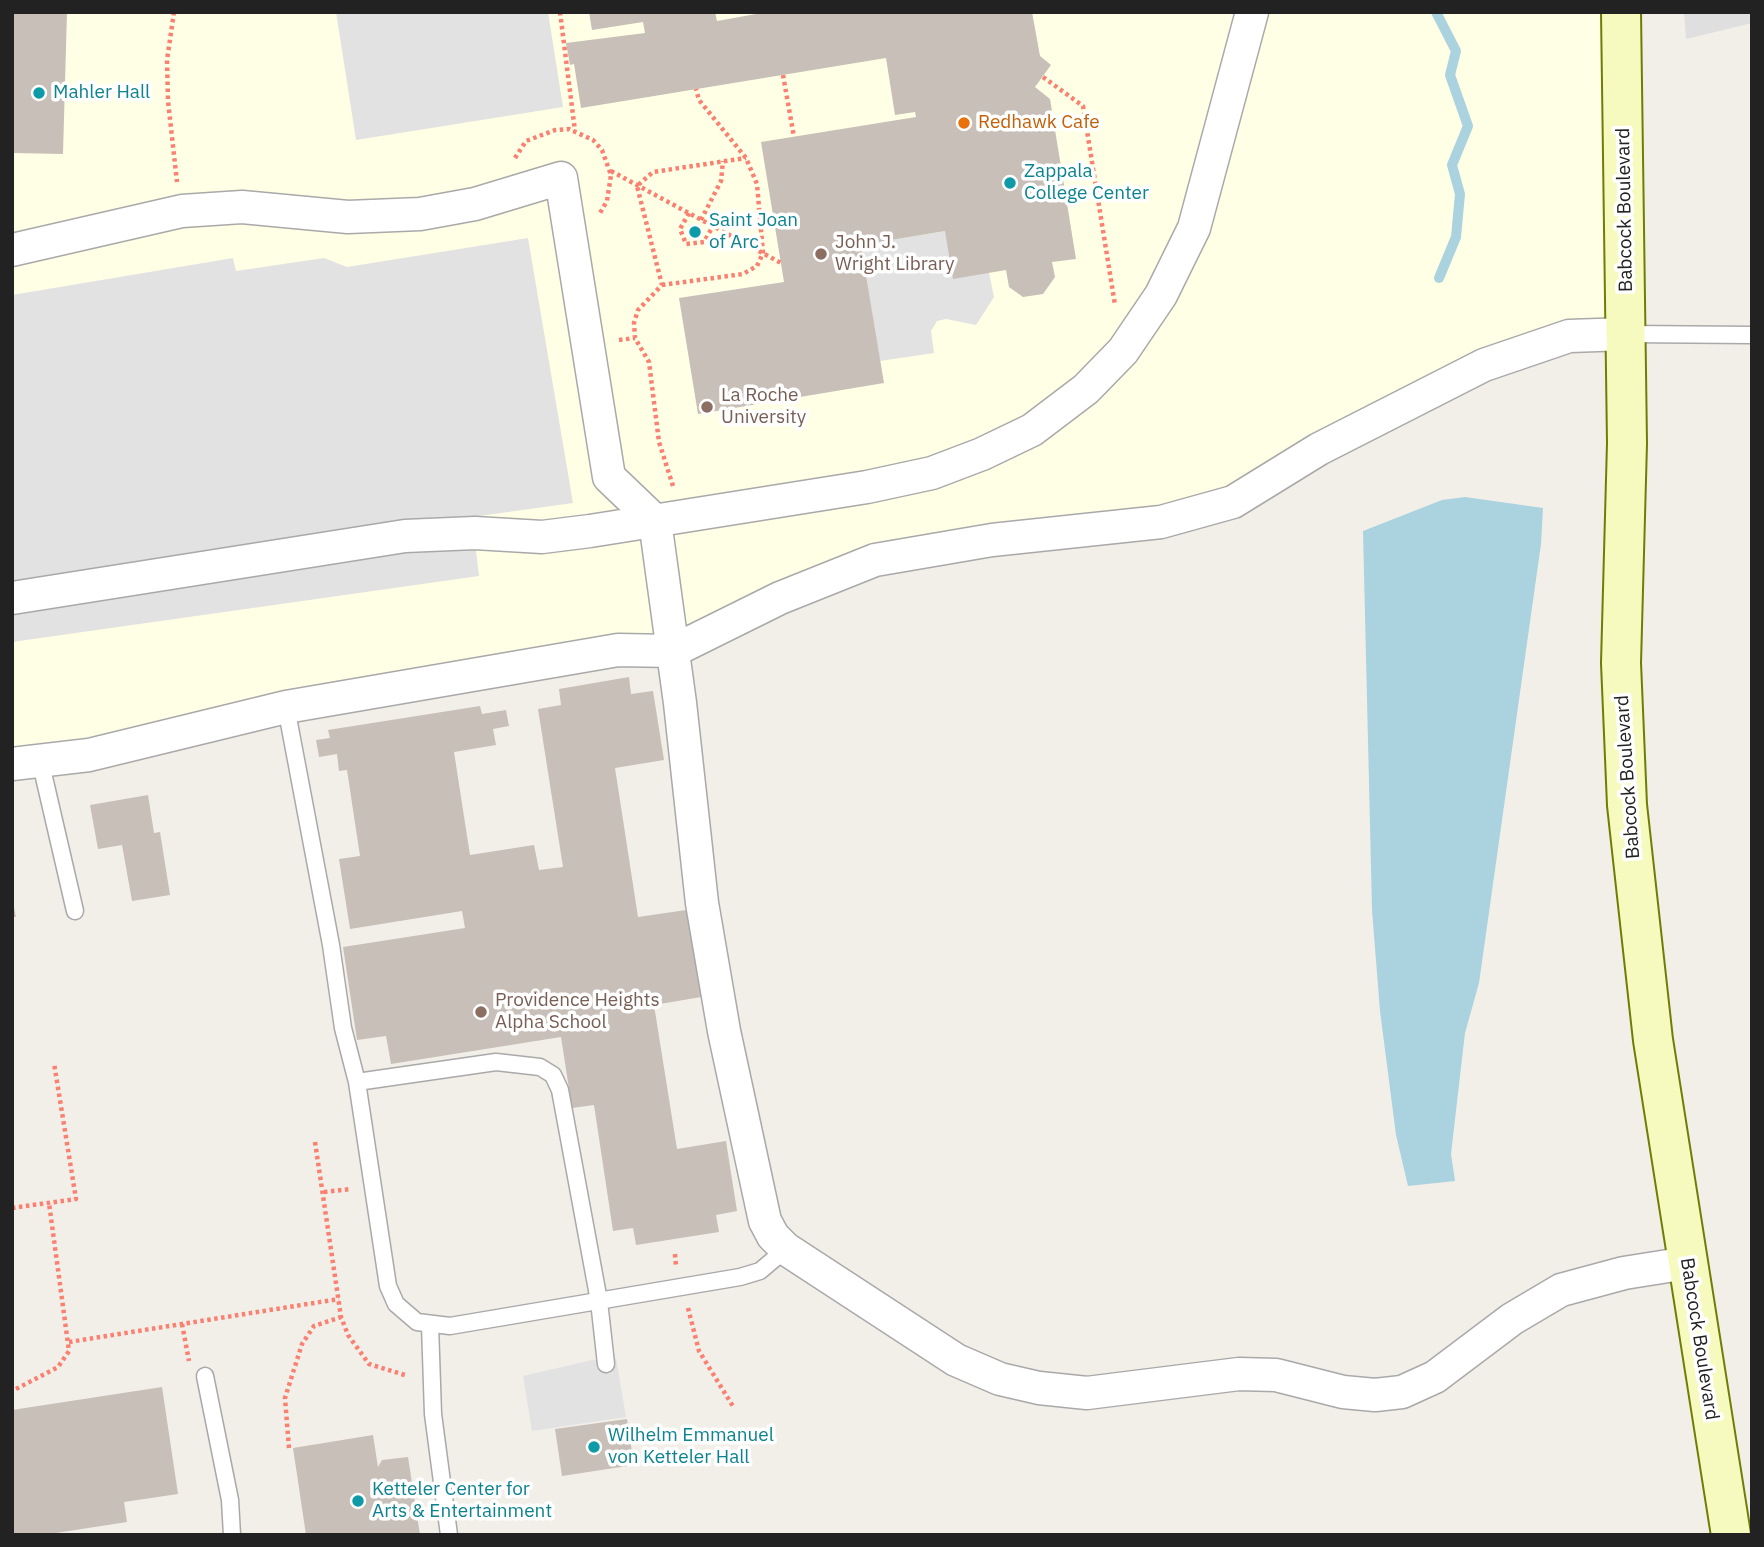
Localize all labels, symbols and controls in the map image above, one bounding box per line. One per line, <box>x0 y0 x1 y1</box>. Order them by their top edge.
place label: Mahler Hall <box>53 82 150 104</box>
marker: Mahler Hall <box>31 85 47 101</box>
place label: Redhawk Cafe <box>978 112 1100 134</box>
marker: Redhawk Cafe <box>956 115 972 131</box>
street label: Babcock Boulevard <box>1612 128 1638 292</box>
place label: Zappala College Center <box>1024 161 1149 205</box>
marker: Zappala College Center <box>1002 175 1018 191</box>
place label: Saint Joan of Arc <box>709 210 798 254</box>
marker: Saint Joan of Arc <box>687 224 703 240</box>
place label: John J. Wright Library <box>835 232 954 276</box>
marker: John J. Wright Library <box>813 246 829 262</box>
place label: La Roche University <box>721 385 806 429</box>
marker: La Roche University <box>699 399 715 415</box>
street label: Babcock Boulevard <box>1611 694 1645 860</box>
place label: Providence Heights Alpha School <box>495 990 660 1034</box>
marker: Providence Heights Alpha School <box>473 1004 489 1020</box>
street label: Babcock Boulevard <box>1675 1256 1723 1422</box>
place label: Wilhelm Emmanuel von Ketteler Hall <box>608 1425 774 1469</box>
marker: Wilhelm Emmanuel von Ketteler Hall <box>586 1439 602 1455</box>
place label: Ketteler Center for Arts & Entertainment <box>372 1479 552 1523</box>
marker: Ketteler Center for Arts & Entertainment <box>350 1493 366 1509</box>

